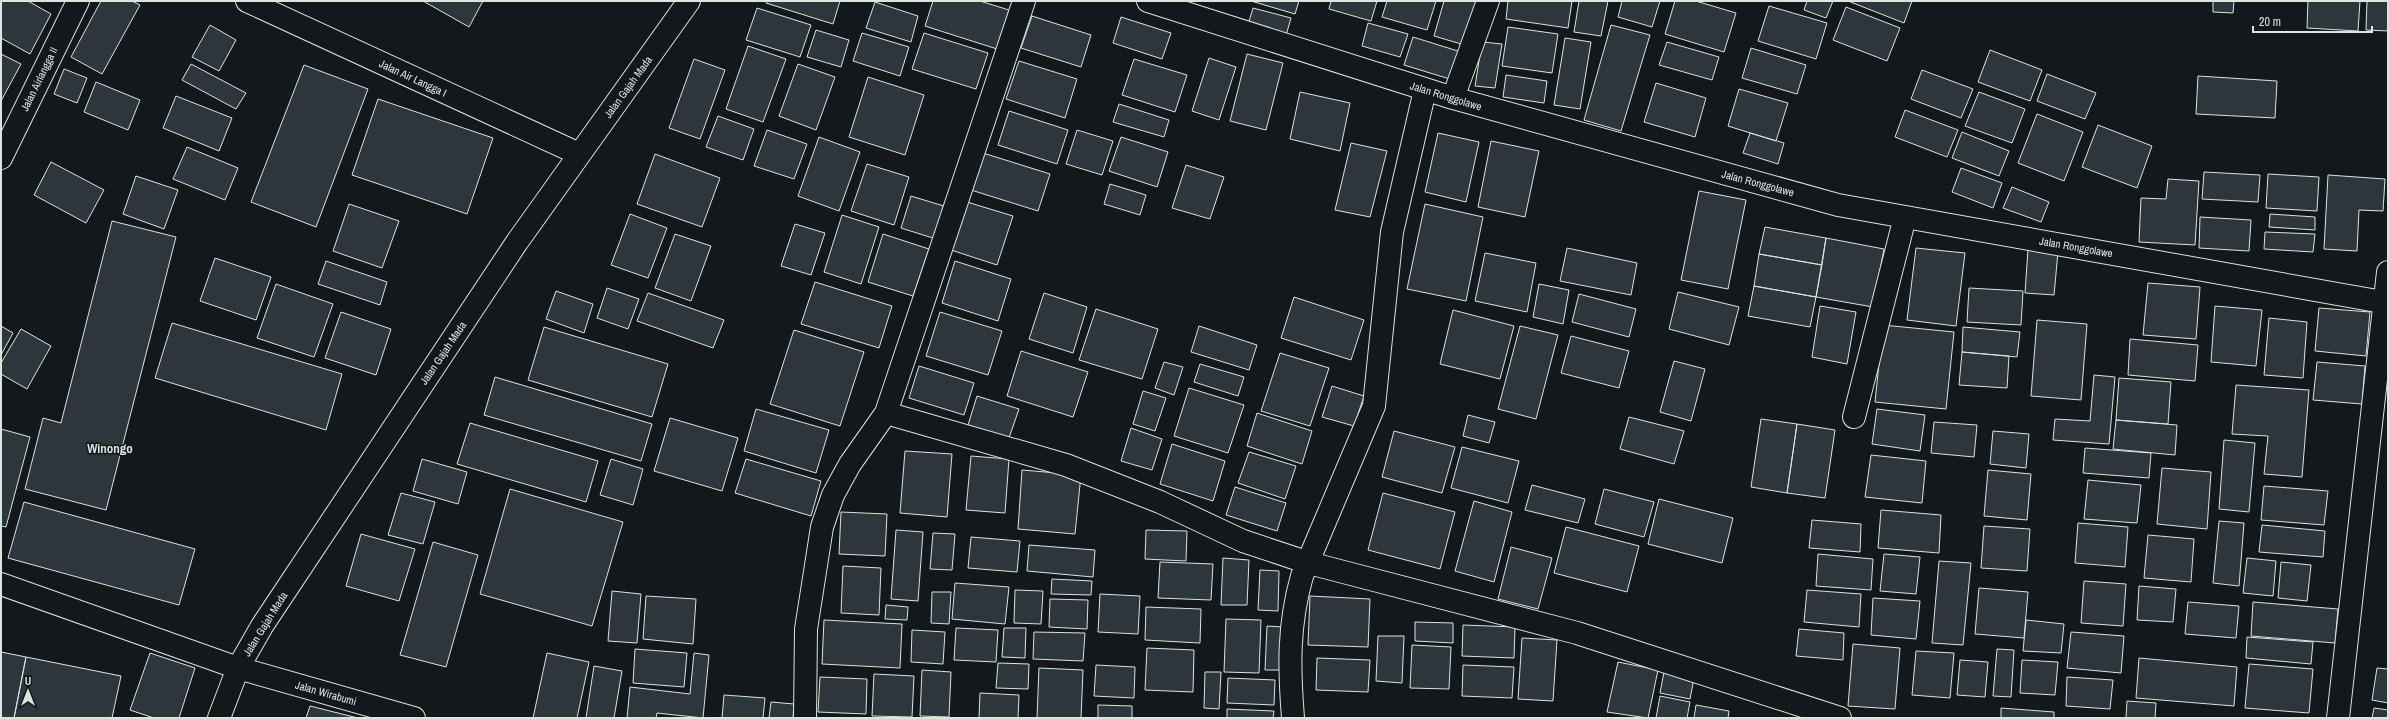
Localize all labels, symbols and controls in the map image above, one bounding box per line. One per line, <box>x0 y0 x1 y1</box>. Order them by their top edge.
scale bar <box>2253 8 2372 34</box>
text: 20 m <box>2259 14 2281 30</box>
street label: Jalan Airlangga II <box>17 45 61 113</box>
street label: Jalan Gajah Mada <box>601 53 655 121</box>
street label: Jalan Air Langga I <box>377 56 449 100</box>
street label: Jalan Ronggolawe <box>1408 78 1484 114</box>
street label: Jalan Ronggolawe <box>1720 167 1796 199</box>
street label: Jalan Ronggolawe <box>2038 234 2114 260</box>
street label: Jalan Gajah Mada <box>417 319 469 387</box>
district label: Winongo <box>87 440 133 457</box>
street label: Jalan Gajah Mada <box>240 589 290 659</box>
north arrow <box>8 671 48 711</box>
text: U <box>25 674 31 688</box>
street label: Jalan Wirabumi <box>294 678 358 708</box>

